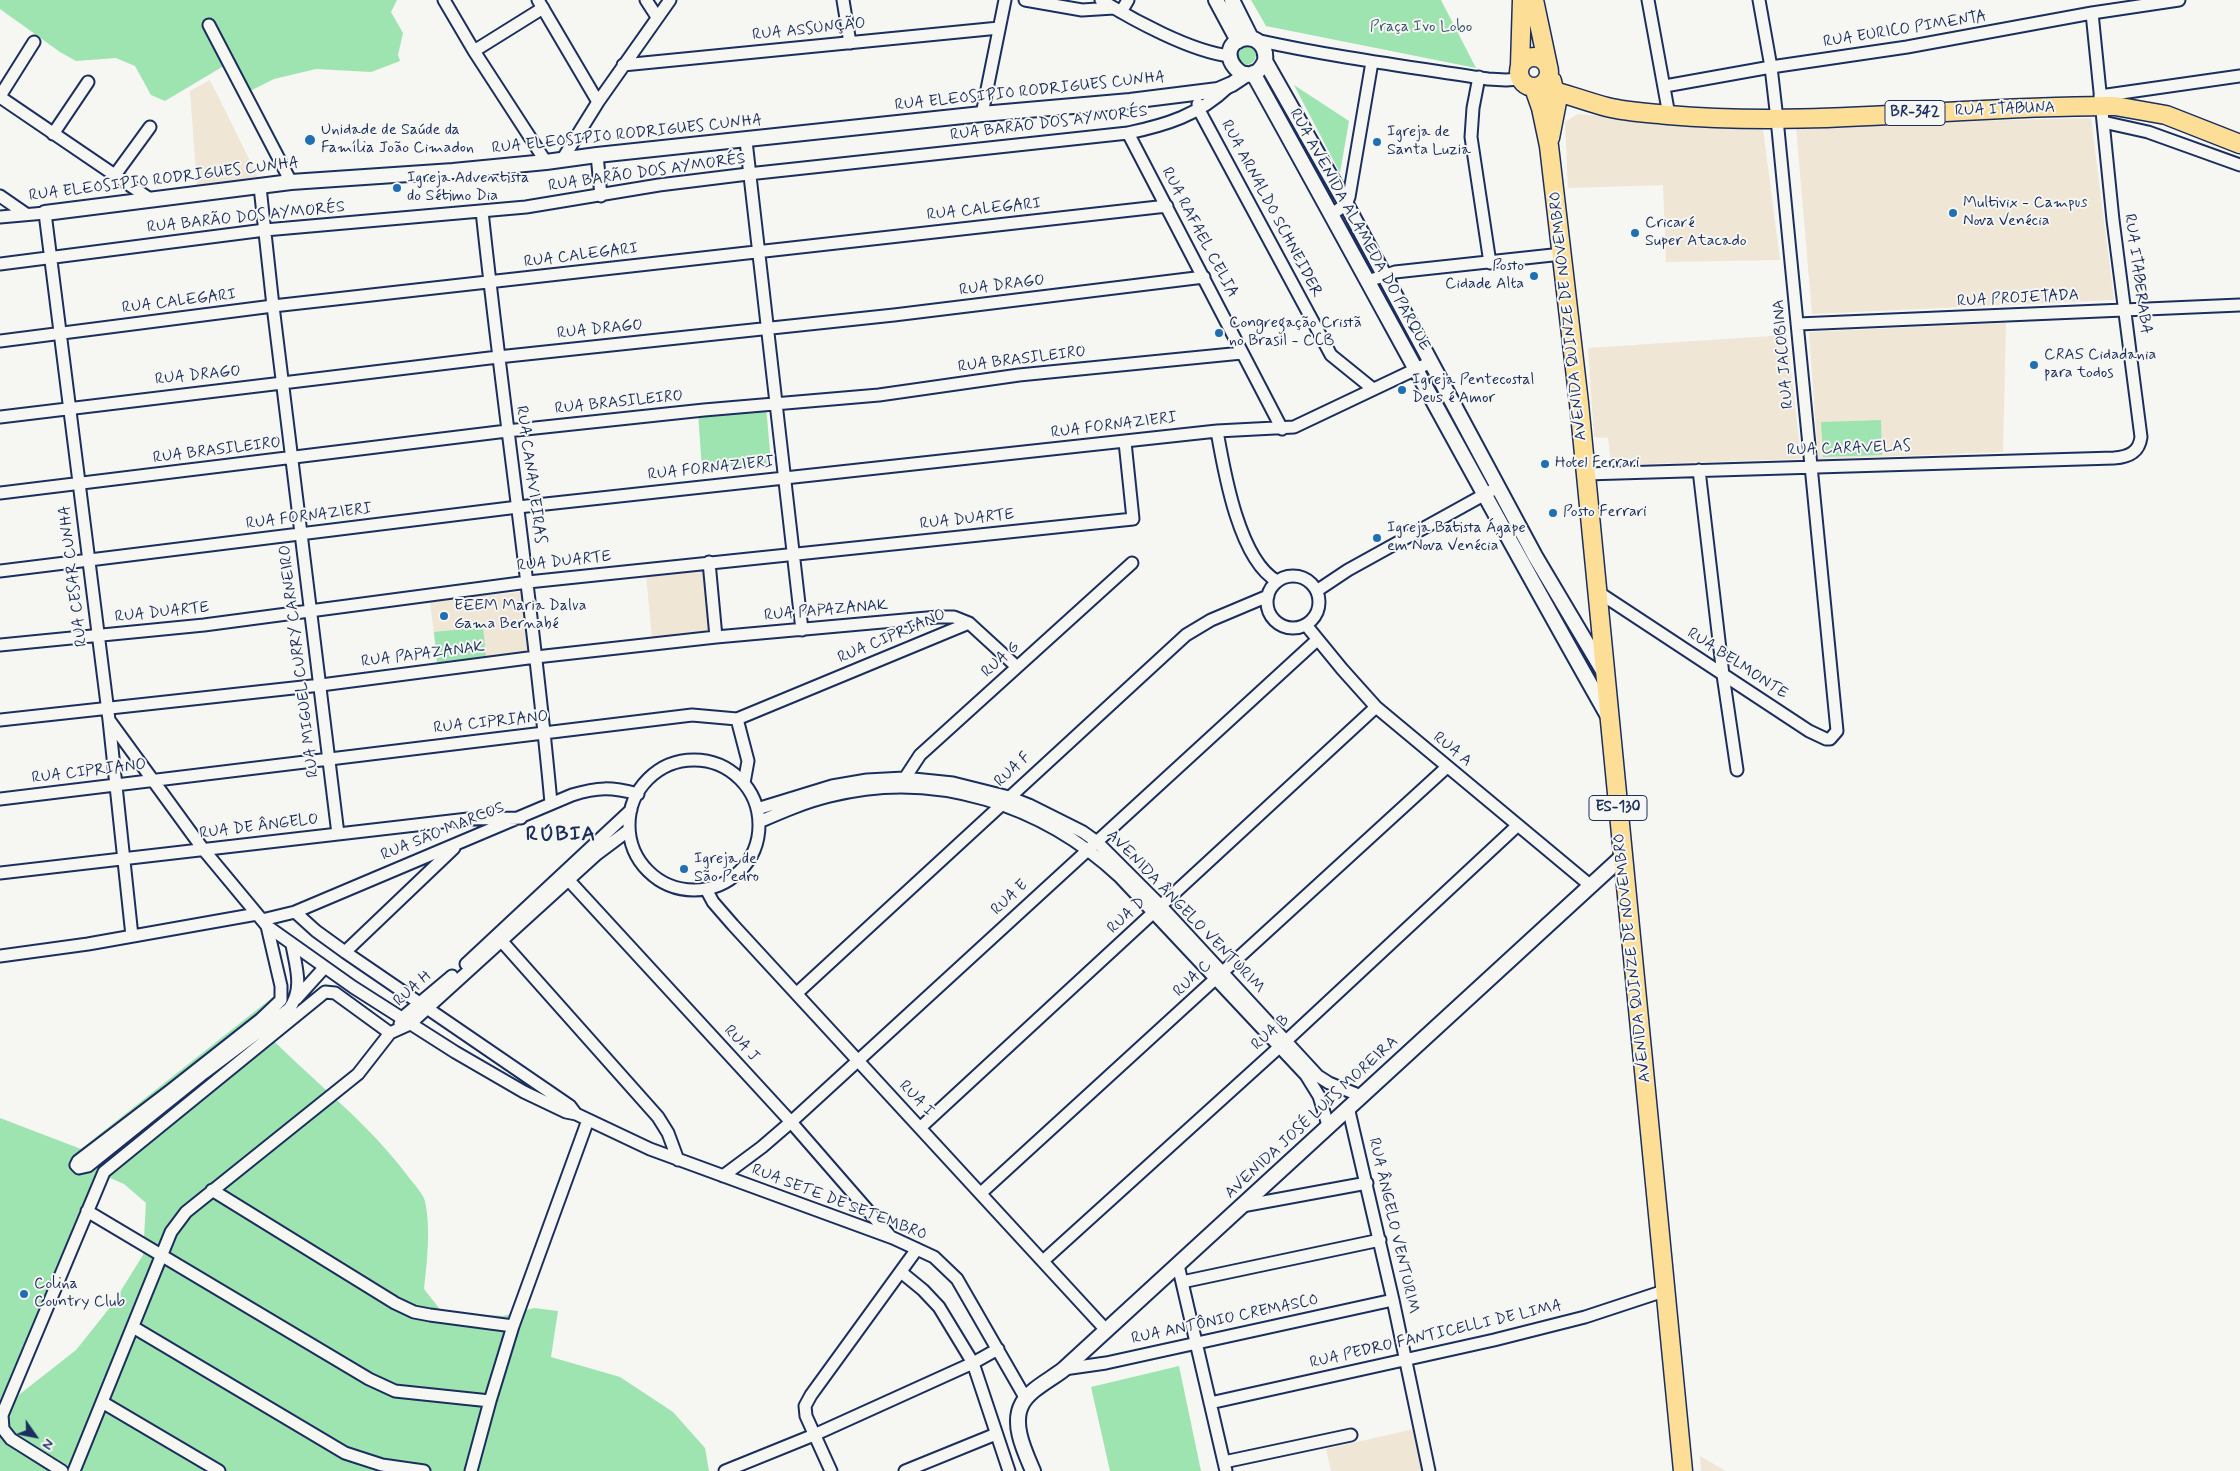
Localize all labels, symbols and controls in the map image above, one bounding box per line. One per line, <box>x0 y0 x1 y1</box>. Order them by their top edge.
street label: RUA EURICO PIMENTA <box>1822 8 1988 52</box>
street label: RUA ASSUNÇÃO <box>751 15 867 45</box>
park label: Praça Ivo Lobo <box>1370 18 1472 38</box>
street label: RUA ELEOSIPIO RODRIGUES CUNHA <box>894 68 1166 116</box>
street label: RUA ITABUNA <box>1954 99 2056 121</box>
road number: BR-342 <box>1885 100 1945 126</box>
street label: RUA BARÃO DOS AYMORÉS <box>949 102 1149 146</box>
street label: RUA AVENIDA ALAMEDA DO PARQUE <box>1284 106 1434 354</box>
street label: RUA ELEOSIPIO RODRIGUES CUNHA <box>491 111 763 159</box>
street label: RUA ARNALDO SCHNEIDER <box>1216 117 1326 301</box>
place label: Unidade de Saúde da Família João Cimadon <box>321 121 474 159</box>
place label: Igreja de Santa Luzia <box>1387 123 1471 161</box>
marker: Unidade de Saúde da Família João Cimadon <box>303 133 317 147</box>
marker: Igreja de Santa Luzia <box>1371 136 1383 148</box>
street label: RUA BARÃO DOS AYMORÉS <box>547 150 747 196</box>
street label: RUA ELEOSIPIO RODRIGUES CUNHA <box>28 154 300 206</box>
street label: RUA RAFAEL CELIA <box>1157 165 1241 301</box>
place label: Igreja Adventista do Sétimo Dia <box>407 169 529 207</box>
marker: Igreja Adventista do Sétimo Dia <box>391 182 403 194</box>
street label: AVENIDA QUINZE DE NOVEMBRO <box>1546 190 1592 442</box>
street label: RUA CALEGARI <box>926 194 1042 226</box>
place label: Multivix - Campus Nova Venécia <box>1963 194 2088 232</box>
street label: RUA BARÃO DOS AYMORÉS <box>146 198 346 238</box>
marker: Multivix - Campus Nova Venécia <box>1947 207 1959 219</box>
street label: RUA ITABERABA <box>2119 213 2155 335</box>
place label: Cricaré Super Atacado <box>1645 214 1747 252</box>
marker: Cricaré Super Atacado <box>1629 227 1641 239</box>
street label: RUA CALEGARI <box>523 239 639 273</box>
place label: Posto Cidade Alta <box>1445 257 1524 295</box>
marker: Posto Cidade Alta <box>1528 270 1540 282</box>
street label: RUA DRAGO <box>958 271 1046 301</box>
street label: RUA CALEGARI <box>121 285 237 319</box>
street label: RUA PROJETADA <box>1957 286 2079 312</box>
street label: RUA JACOBINA <box>1770 298 1798 410</box>
place label: Congregação Cristã no Brasil - CCB <box>1229 314 1362 352</box>
street label: RUA DRAGO <box>556 316 644 344</box>
marker: Congregação Cristã no Brasil - CCB <box>1213 327 1225 339</box>
street label: RUA BRASILEIRO <box>957 343 1087 377</box>
place label: CRAS Cidadania para todos <box>2044 346 2156 384</box>
marker: CRAS Cidadania para todos <box>2028 359 2040 371</box>
street label: RUA DRAGO <box>154 362 242 390</box>
place label: Igreja Pentecostal Deus é Amor <box>1412 371 1534 409</box>
marker: Igreja Pentecostal Deus é Amor <box>1396 384 1408 396</box>
street label: RUA BRASILEIRO <box>554 387 684 419</box>
street label: RUA CANAVIEIRAS <box>511 405 549 545</box>
street label: RUA FORNAZIERI <box>1050 409 1178 443</box>
street label: RUA BRASILEIRO <box>152 434 282 468</box>
street label: RUA CARAVELAS <box>1787 437 1911 461</box>
street label: RUA FORNAZIERI <box>647 453 775 485</box>
place label: Hotel Ferrari <box>1555 454 1639 474</box>
marker: Hotel Ferrari <box>1539 458 1551 470</box>
street label: RUA FORNAZIERI <box>245 500 373 534</box>
place label: Posto Ferrari <box>1563 503 1647 523</box>
street label: RUA CESAR CUNHA <box>56 504 92 648</box>
street label: RUA DUARTE <box>919 506 1015 534</box>
marker: Posto Ferrari <box>1547 507 1559 519</box>
place label: Igreja Batista Ágape em Nova Venécia <box>1387 519 1526 557</box>
marker: Igreja Batista Ágape em Nova Venécia <box>1371 532 1383 544</box>
street label: RUA MIGUEL CURRY CARNEIRO <box>276 543 324 779</box>
street label: RUA DUARTE <box>516 548 612 576</box>
street label: RUA PAPAZANAK <box>763 596 889 626</box>
place label: EEEM Maria Dalva Gama Bernabé <box>454 597 586 635</box>
street label: RUA DUARTE <box>114 599 210 627</box>
street label: RUA CIPRIANO <box>835 606 949 668</box>
marker: EEEM Maria Dalva Gama Bernabé <box>438 610 450 622</box>
street label: RUA BELMONTE <box>1683 624 1791 704</box>
street label: RUA PAPAZANAK <box>360 638 486 672</box>
street label: RUA G <box>978 638 1024 682</box>
street label: RUA CIPRIANO <box>433 707 549 739</box>
street label: RUA A <box>1429 728 1475 772</box>
street label: RUA F <box>991 748 1035 792</box>
street label: RUA CIPRIANO <box>31 755 147 789</box>
road number: ES-130 <box>1589 796 1647 820</box>
street label: RUA SÃO MARCOS <box>378 798 508 866</box>
street label: RUA DE ÂNGELO <box>198 810 320 844</box>
district label: RÚBIA <box>525 823 597 849</box>
street label: AVENIDA ÂNGELO VENTURIM <box>1102 826 1268 998</box>
street label: AVENIDA QUINZE DE NOVEMBRO <box>1610 832 1656 1084</box>
place label: Igreja de São Pedro <box>694 850 759 888</box>
marker: Igreja de São Pedro <box>678 863 690 875</box>
street label: RUA E <box>988 876 1032 920</box>
street label: RUA D <box>1104 894 1150 938</box>
street label: RUA C <box>1170 956 1216 1002</box>
street label: RUA H <box>390 967 436 1011</box>
street label: RUA B <box>1248 1011 1294 1055</box>
street label: RUA J <box>719 1022 763 1066</box>
street label: AVENIDA JOSÉ LUIS MOREIRA <box>1221 1033 1403 1203</box>
street label: RUA I <box>894 1077 938 1121</box>
street label: RUA ÂNGELO VENTURIM <box>1363 1136 1423 1316</box>
street label: RUA SETE DE SETEMBRO <box>749 1161 929 1245</box>
place label: Colina Country Club <box>34 1275 125 1313</box>
marker: Colina Country Club <box>18 1288 30 1300</box>
street label: RUA ANTÔNIO CREMASCO <box>1130 1291 1320 1349</box>
street label: RUA PEDRO FANTICELLI DE LIMA <box>1308 1297 1564 1373</box>
north arrow <box>10 1411 60 1461</box>
text: N <box>37 1435 58 1453</box>

